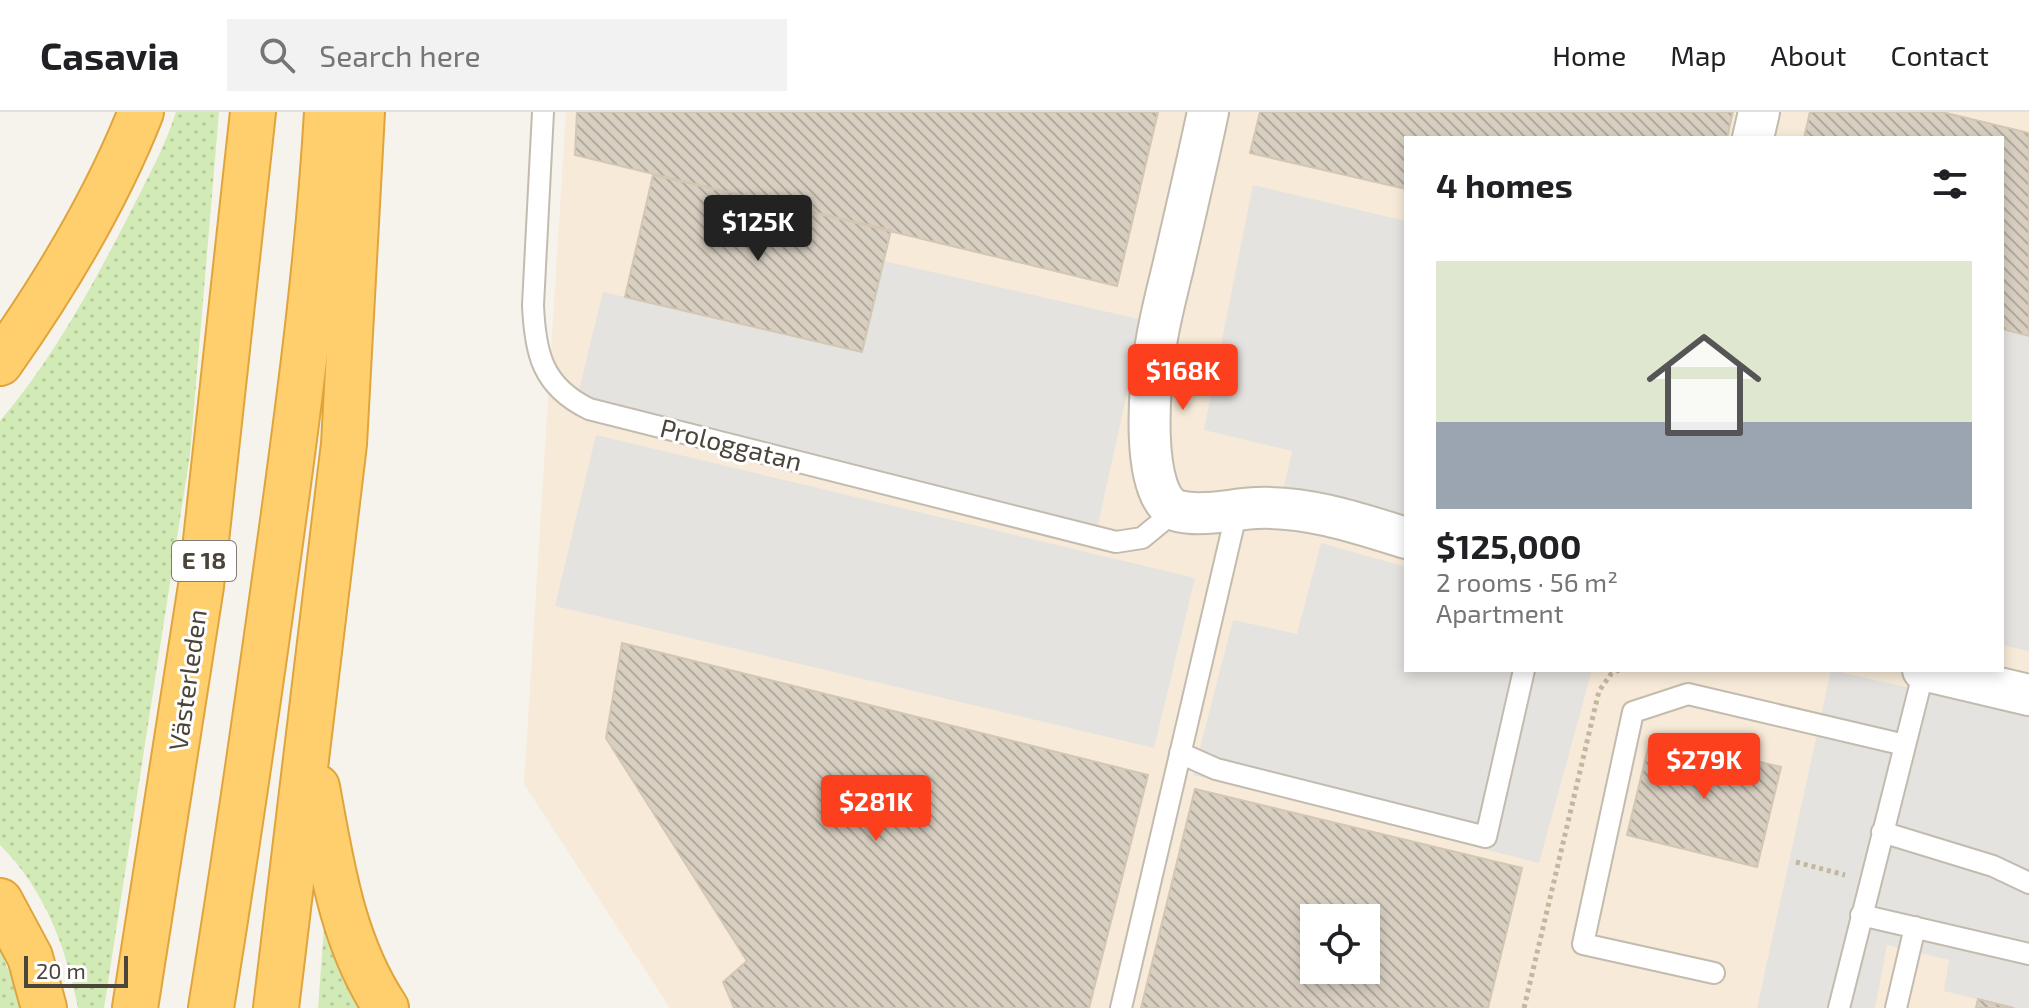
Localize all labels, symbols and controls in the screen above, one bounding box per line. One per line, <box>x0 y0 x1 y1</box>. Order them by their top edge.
search box <box>227 19 787 91</box>
text: Casavia <box>40 32 179 78</box>
icon: search <box>255 33 299 77</box>
text: Search here <box>319 37 481 73</box>
text: Home <box>1552 38 1626 72</box>
text: Map <box>1670 38 1727 72</box>
text: About <box>1771 38 1846 72</box>
text: Contact <box>1890 38 1989 72</box>
icon: filters <box>1928 162 1972 206</box>
text: 4 homes <box>1436 164 1573 205</box>
pin: $125K <box>702 195 814 263</box>
text: $125K <box>722 205 794 236</box>
icon: home <box>1632 313 1776 457</box>
pin: $168K <box>1127 344 1239 412</box>
text: $168K <box>1146 354 1220 385</box>
street label: Prologgatan <box>657 411 806 476</box>
text: $125,000 <box>1436 525 1582 566</box>
road number: E 18 <box>172 541 236 581</box>
text: 2 rooms · 56 m² <box>1436 566 1618 597</box>
text: Apartment <box>1436 597 1564 628</box>
street label: Västerleden <box>161 607 212 753</box>
pin: $279K <box>1648 733 1760 801</box>
text: $279K <box>1666 743 1742 774</box>
pin: $281K <box>820 775 932 843</box>
text: $281K <box>839 785 913 816</box>
map controls <box>1300 904 1380 984</box>
button: locate <box>1300 904 1380 984</box>
scale bar <box>24 952 128 988</box>
text: 20 m <box>36 957 86 983</box>

